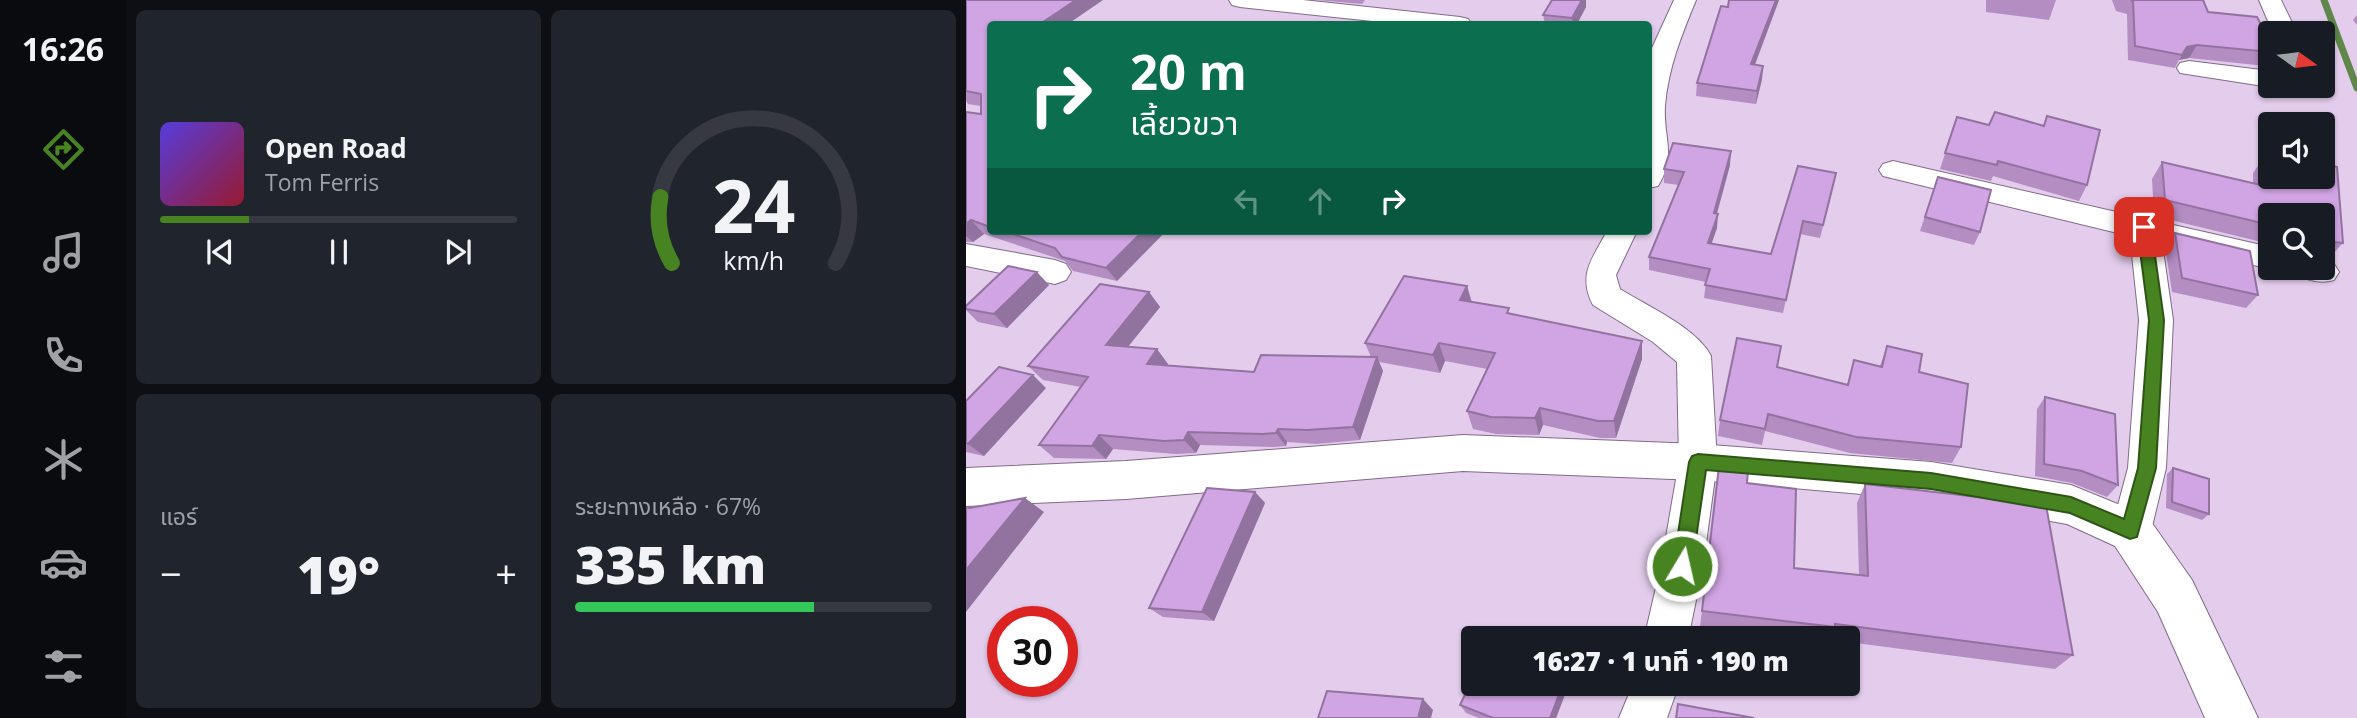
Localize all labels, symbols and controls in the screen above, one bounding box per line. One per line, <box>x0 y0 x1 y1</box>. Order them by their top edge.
north arrow <box>2258 21 2334 98</box>
map controls <box>2258 21 2335 280</box>
text: 16:26 <box>22 27 104 70</box>
text: 20 m <box>1130 38 1247 104</box>
icon: right <box>1015 49 1106 140</box>
text: เลี้ยวขวา <box>1130 101 1238 144</box>
button: sound <box>2258 112 2335 189</box>
icon: directions <box>39 125 88 174</box>
text: Open Road <box>265 130 407 166</box>
text: 24 <box>712 155 795 254</box>
text: Tom Ferris <box>265 166 379 198</box>
icon: left <box>1228 182 1266 220</box>
icon: ahead <box>1301 182 1339 220</box>
icon: right <box>1374 182 1412 220</box>
pin <box>2114 197 2174 257</box>
button: search <box>2258 203 2335 280</box>
icon: arrive <box>2125 208 2163 246</box>
icon: music <box>39 228 88 277</box>
icon: previous <box>201 233 239 271</box>
icon: pause <box>320 233 358 271</box>
icon: next <box>439 233 477 271</box>
text: km/h <box>723 243 784 277</box>
icon: phone <box>39 331 88 380</box>
icon: climate <box>39 435 88 484</box>
text: ระยะทางเหลือ · 67% <box>575 490 761 522</box>
text: แอร์ <box>160 500 197 532</box>
text: 335 km <box>575 528 766 599</box>
position arrow <box>1645 529 1719 603</box>
icon: car <box>39 538 88 587</box>
text: 19° <box>297 538 380 609</box>
text: − <box>160 547 182 599</box>
text: + <box>495 547 517 599</box>
speed limit sign: 30 <box>987 606 1078 697</box>
icon: filters <box>39 642 88 691</box>
text: 16:27 · 1 นาที · 190 m <box>1532 643 1789 679</box>

